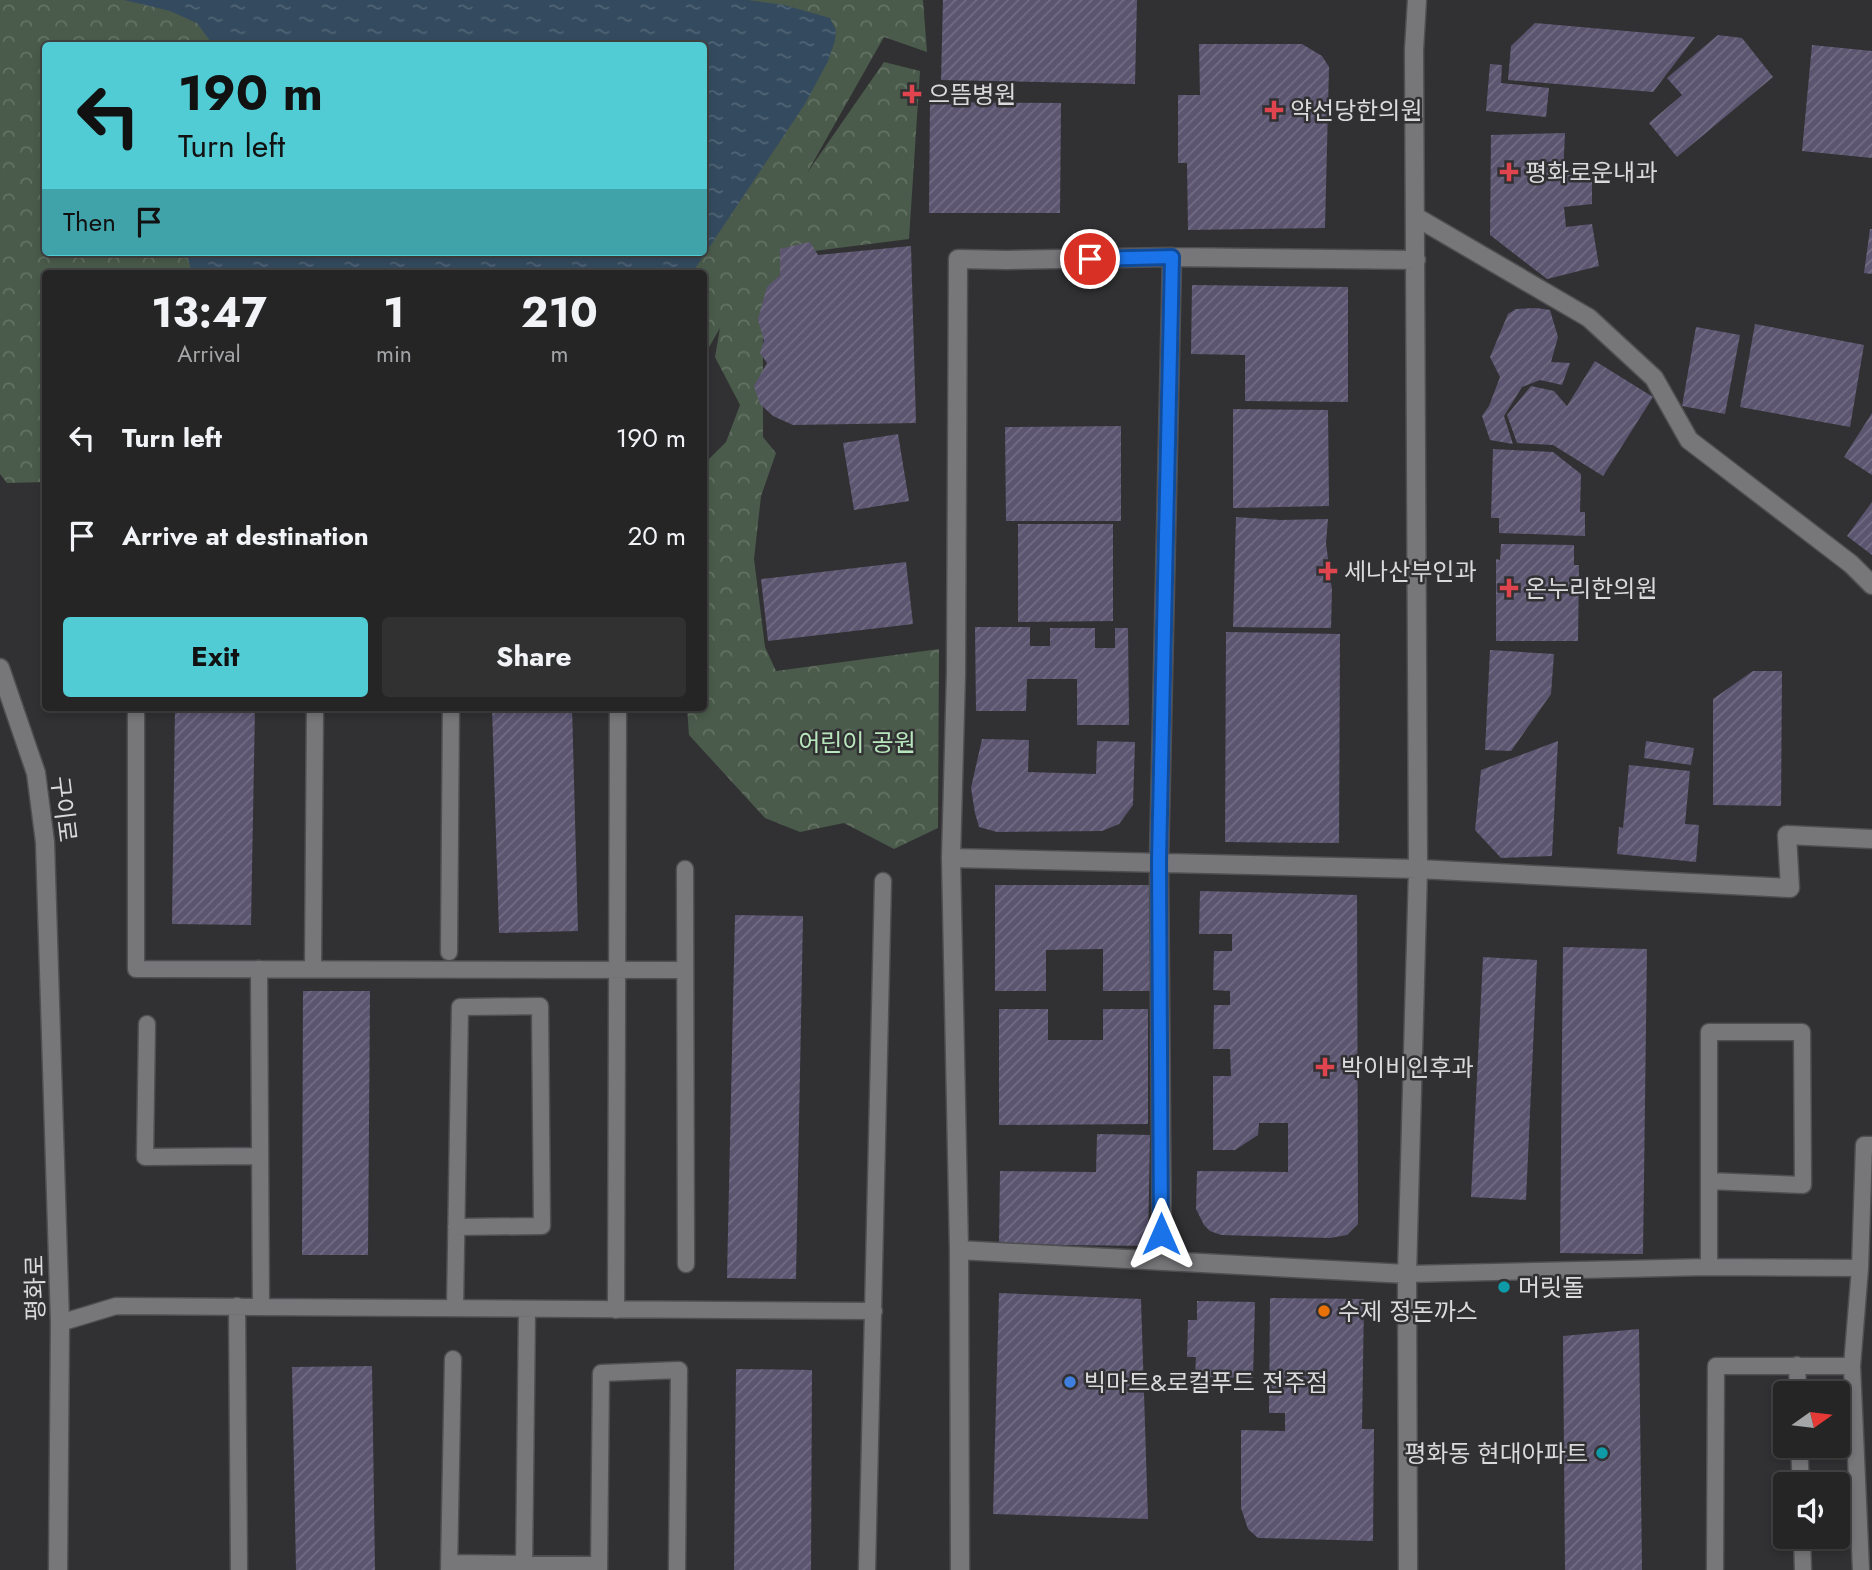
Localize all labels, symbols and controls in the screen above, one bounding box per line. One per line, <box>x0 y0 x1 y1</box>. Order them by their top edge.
text: 190 m <box>178 58 323 128</box>
icon: left <box>63 70 154 161</box>
place label: 으뜸병원 <box>928 77 1016 112</box>
marker: 으뜸병원 <box>902 84 922 104</box>
place label: 약선당한의원 <box>1290 93 1422 128</box>
marker: 약선당한의원 <box>1264 100 1284 120</box>
text: Turn left <box>178 123 285 169</box>
place label: 평화로운내과 <box>1525 155 1657 190</box>
marker: 평화로운내과 <box>1499 162 1519 182</box>
text: Then <box>63 203 116 241</box>
icon: arrive <box>130 203 168 241</box>
pin <box>1060 229 1120 289</box>
icon: arrive <box>1071 240 1109 278</box>
text: 13:47 <box>151 282 267 343</box>
text: 1 <box>383 282 405 343</box>
text: 210 <box>521 282 598 343</box>
text: Arrival <box>177 337 241 371</box>
text: min <box>376 337 412 371</box>
text: m <box>551 337 568 371</box>
icon: left <box>63 419 101 457</box>
text: Turn left <box>122 419 222 457</box>
text: 190 m <box>616 419 686 457</box>
icon: arrive <box>63 517 101 555</box>
text: Arrive at destination <box>122 517 369 555</box>
text: 20 m <box>628 517 686 555</box>
place label: 세나산부인과 <box>1344 554 1476 589</box>
marker: 세나산부인과 <box>1318 561 1338 581</box>
place label: 온누리한의원 <box>1525 571 1657 606</box>
marker: 온누리한의원 <box>1499 578 1519 598</box>
button: Exit <box>63 617 368 697</box>
button: Share <box>382 617 686 697</box>
park label: 어린이 공원 <box>798 725 916 760</box>
street label: 구이로 <box>43 774 85 844</box>
place label: 박이비인후과 <box>1341 1050 1473 1085</box>
marker: 박이비인후과 <box>1315 1057 1335 1077</box>
position arrow <box>1124 1197 1198 1271</box>
street label: 평화로 <box>17 1255 53 1321</box>
place label: 머릿돌 <box>1518 1270 1584 1305</box>
marker: 머릿돌 <box>1496 1279 1512 1295</box>
place label: 수제 정돈까스 <box>1338 1294 1478 1329</box>
marker: 수제 정돈까스 <box>1316 1303 1332 1319</box>
place label: 빅마트&로컬푸드 전주점 <box>1084 1365 1328 1400</box>
marker: 빅마트&로컬푸드 전주점 <box>1062 1374 1078 1390</box>
north arrow <box>1773 1381 1850 1458</box>
map controls <box>1773 1381 1850 1549</box>
place label: 평화동 현대아파트 <box>1404 1436 1588 1471</box>
marker: 평화동 현대아파트 <box>1594 1445 1610 1461</box>
button: sound <box>1773 1472 1850 1549</box>

